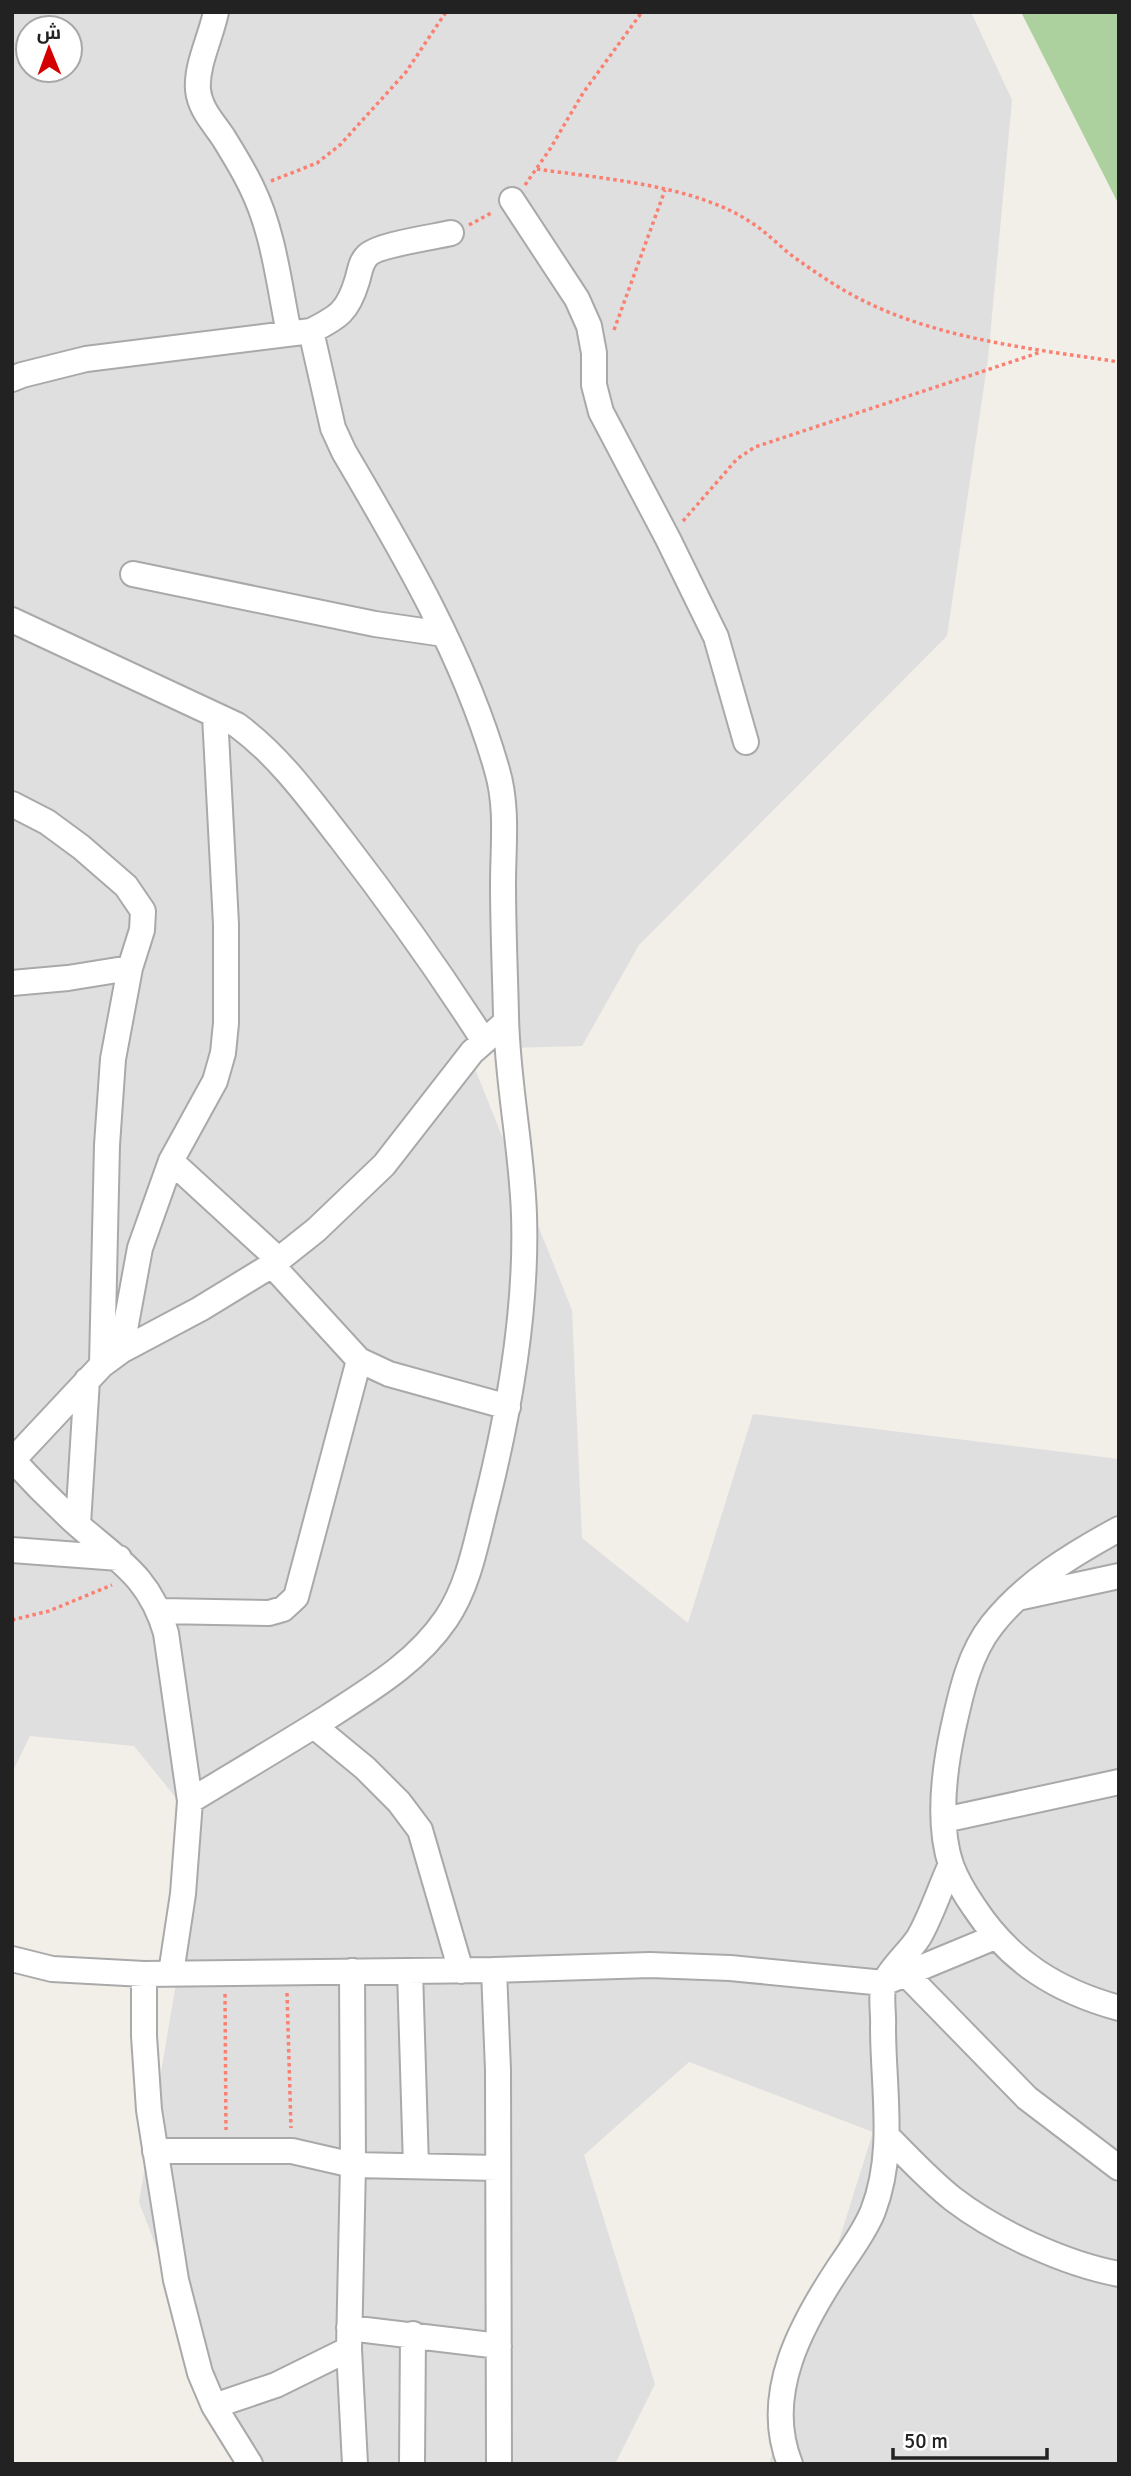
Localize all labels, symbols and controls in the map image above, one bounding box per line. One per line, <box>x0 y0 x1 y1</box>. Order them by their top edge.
north arrow <box>14 14 84 84</box>
text: ش <box>36 21 61 45</box>
scale bar <box>893 2416 1047 2460</box>
text: 50 m <box>904 2428 948 2454</box>

